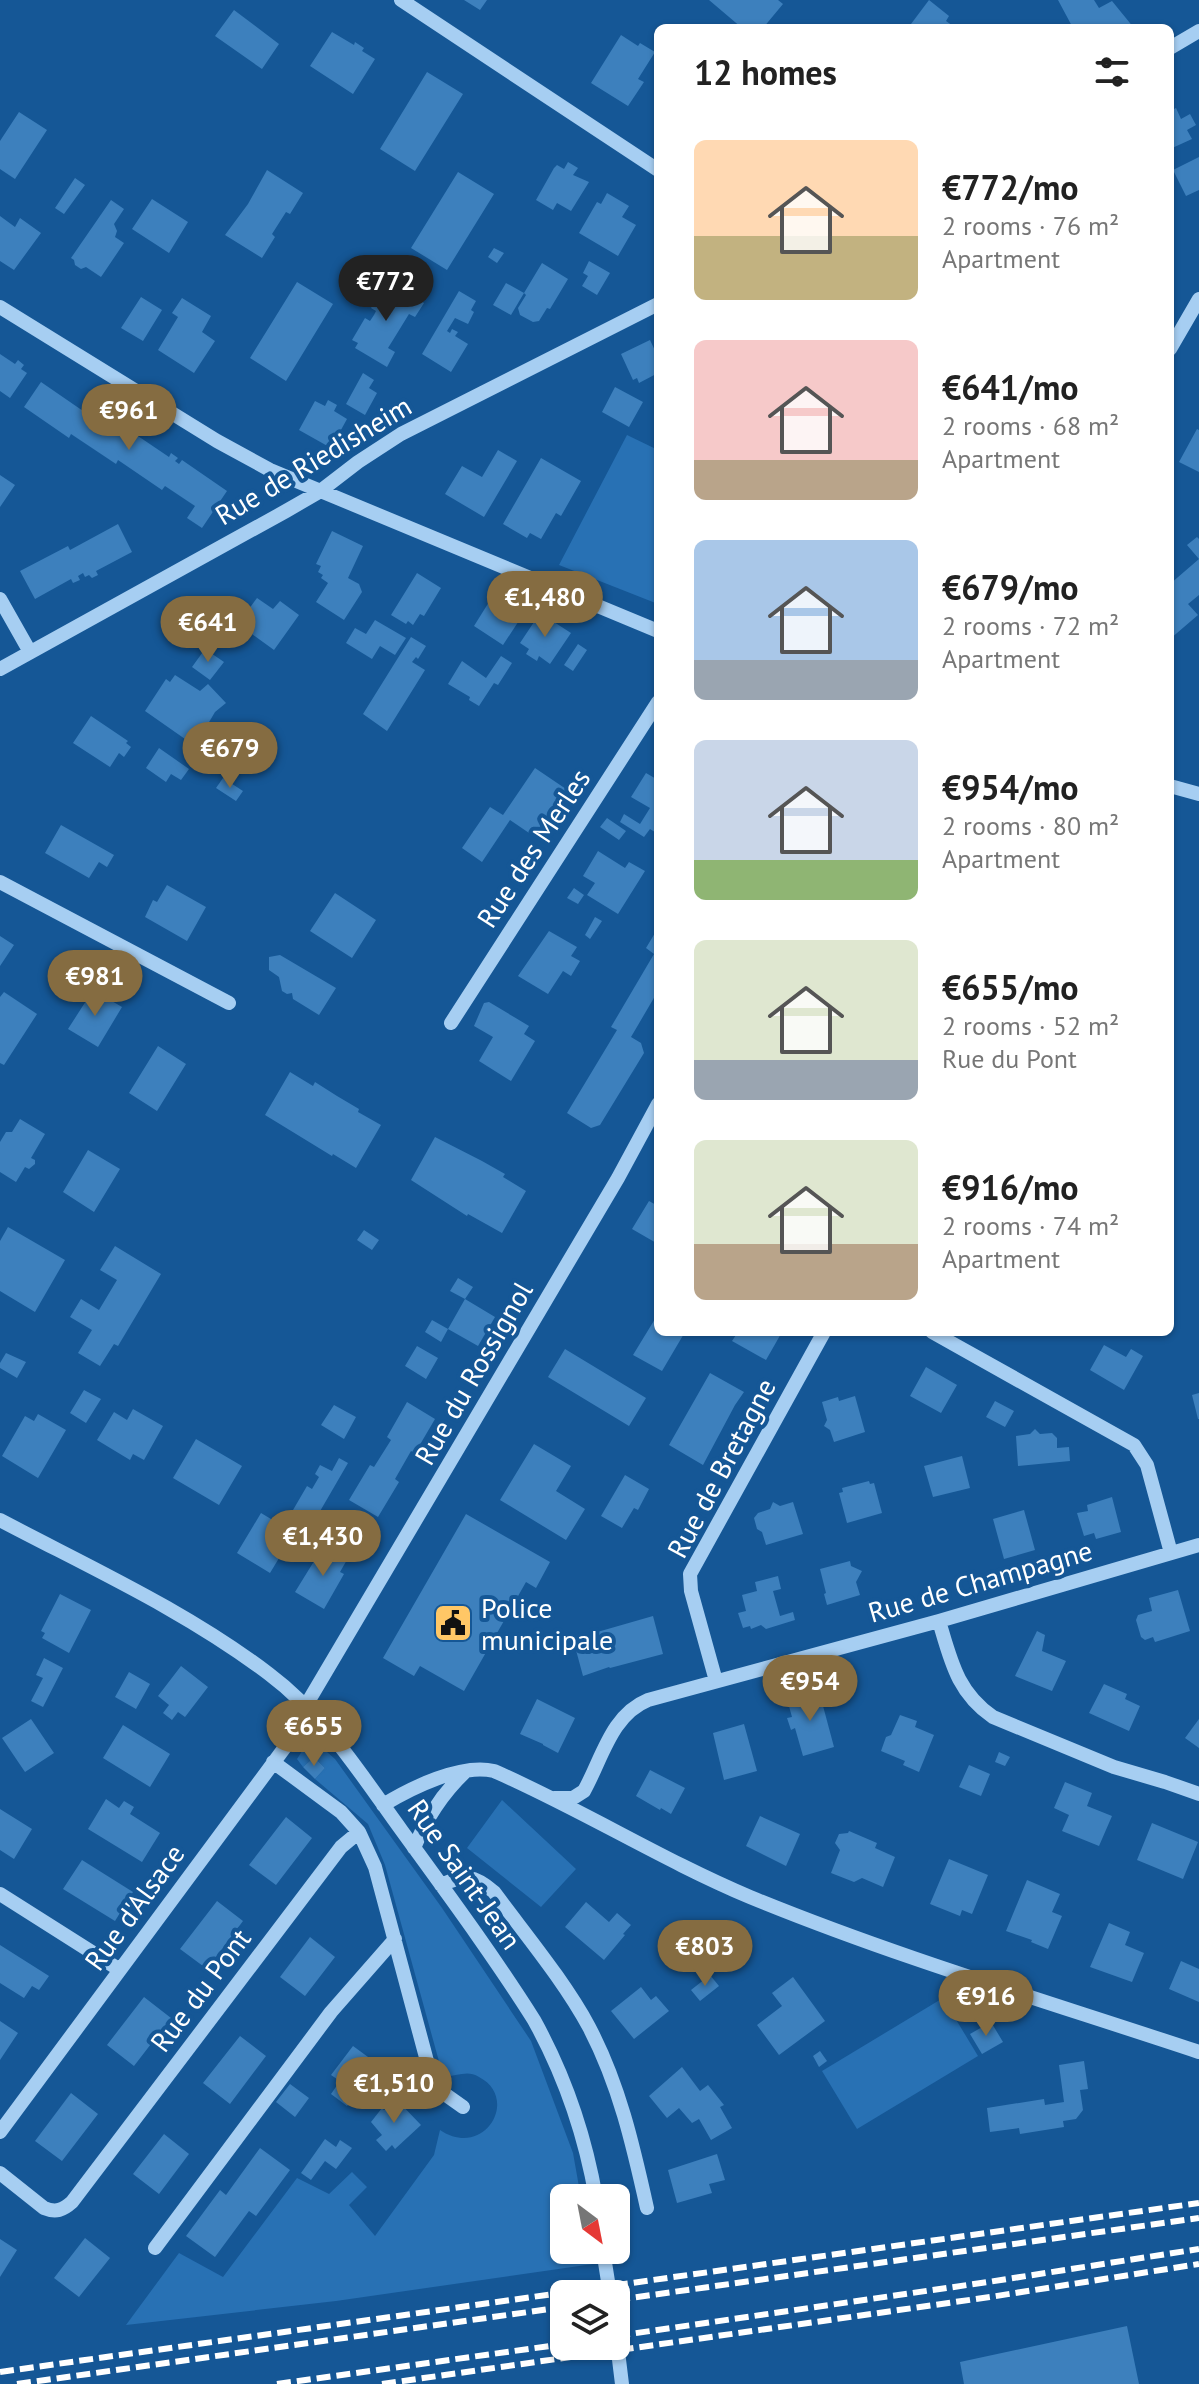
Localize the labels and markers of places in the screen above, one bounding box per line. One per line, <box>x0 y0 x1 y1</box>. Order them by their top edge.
pin: €772 <box>339 255 433 323</box>
pin: €961 <box>82 384 176 452</box>
pin: €1,480 <box>480 571 610 639</box>
pin: €641 <box>161 596 255 664</box>
pin: €679 <box>183 722 277 790</box>
pin: €981 <box>48 950 142 1018</box>
pin: €1,430 <box>258 1510 388 1578</box>
place label: Police municipale <box>481 1589 613 1658</box>
public building icon: Police municipale <box>432 1602 474 1644</box>
pin: €954 <box>763 1655 857 1723</box>
pin: €655 <box>267 1700 361 1768</box>
pin: €803 <box>658 1920 752 1988</box>
pin: €916 <box>939 1970 1033 2038</box>
pin: €1,510 <box>329 2057 459 2125</box>

